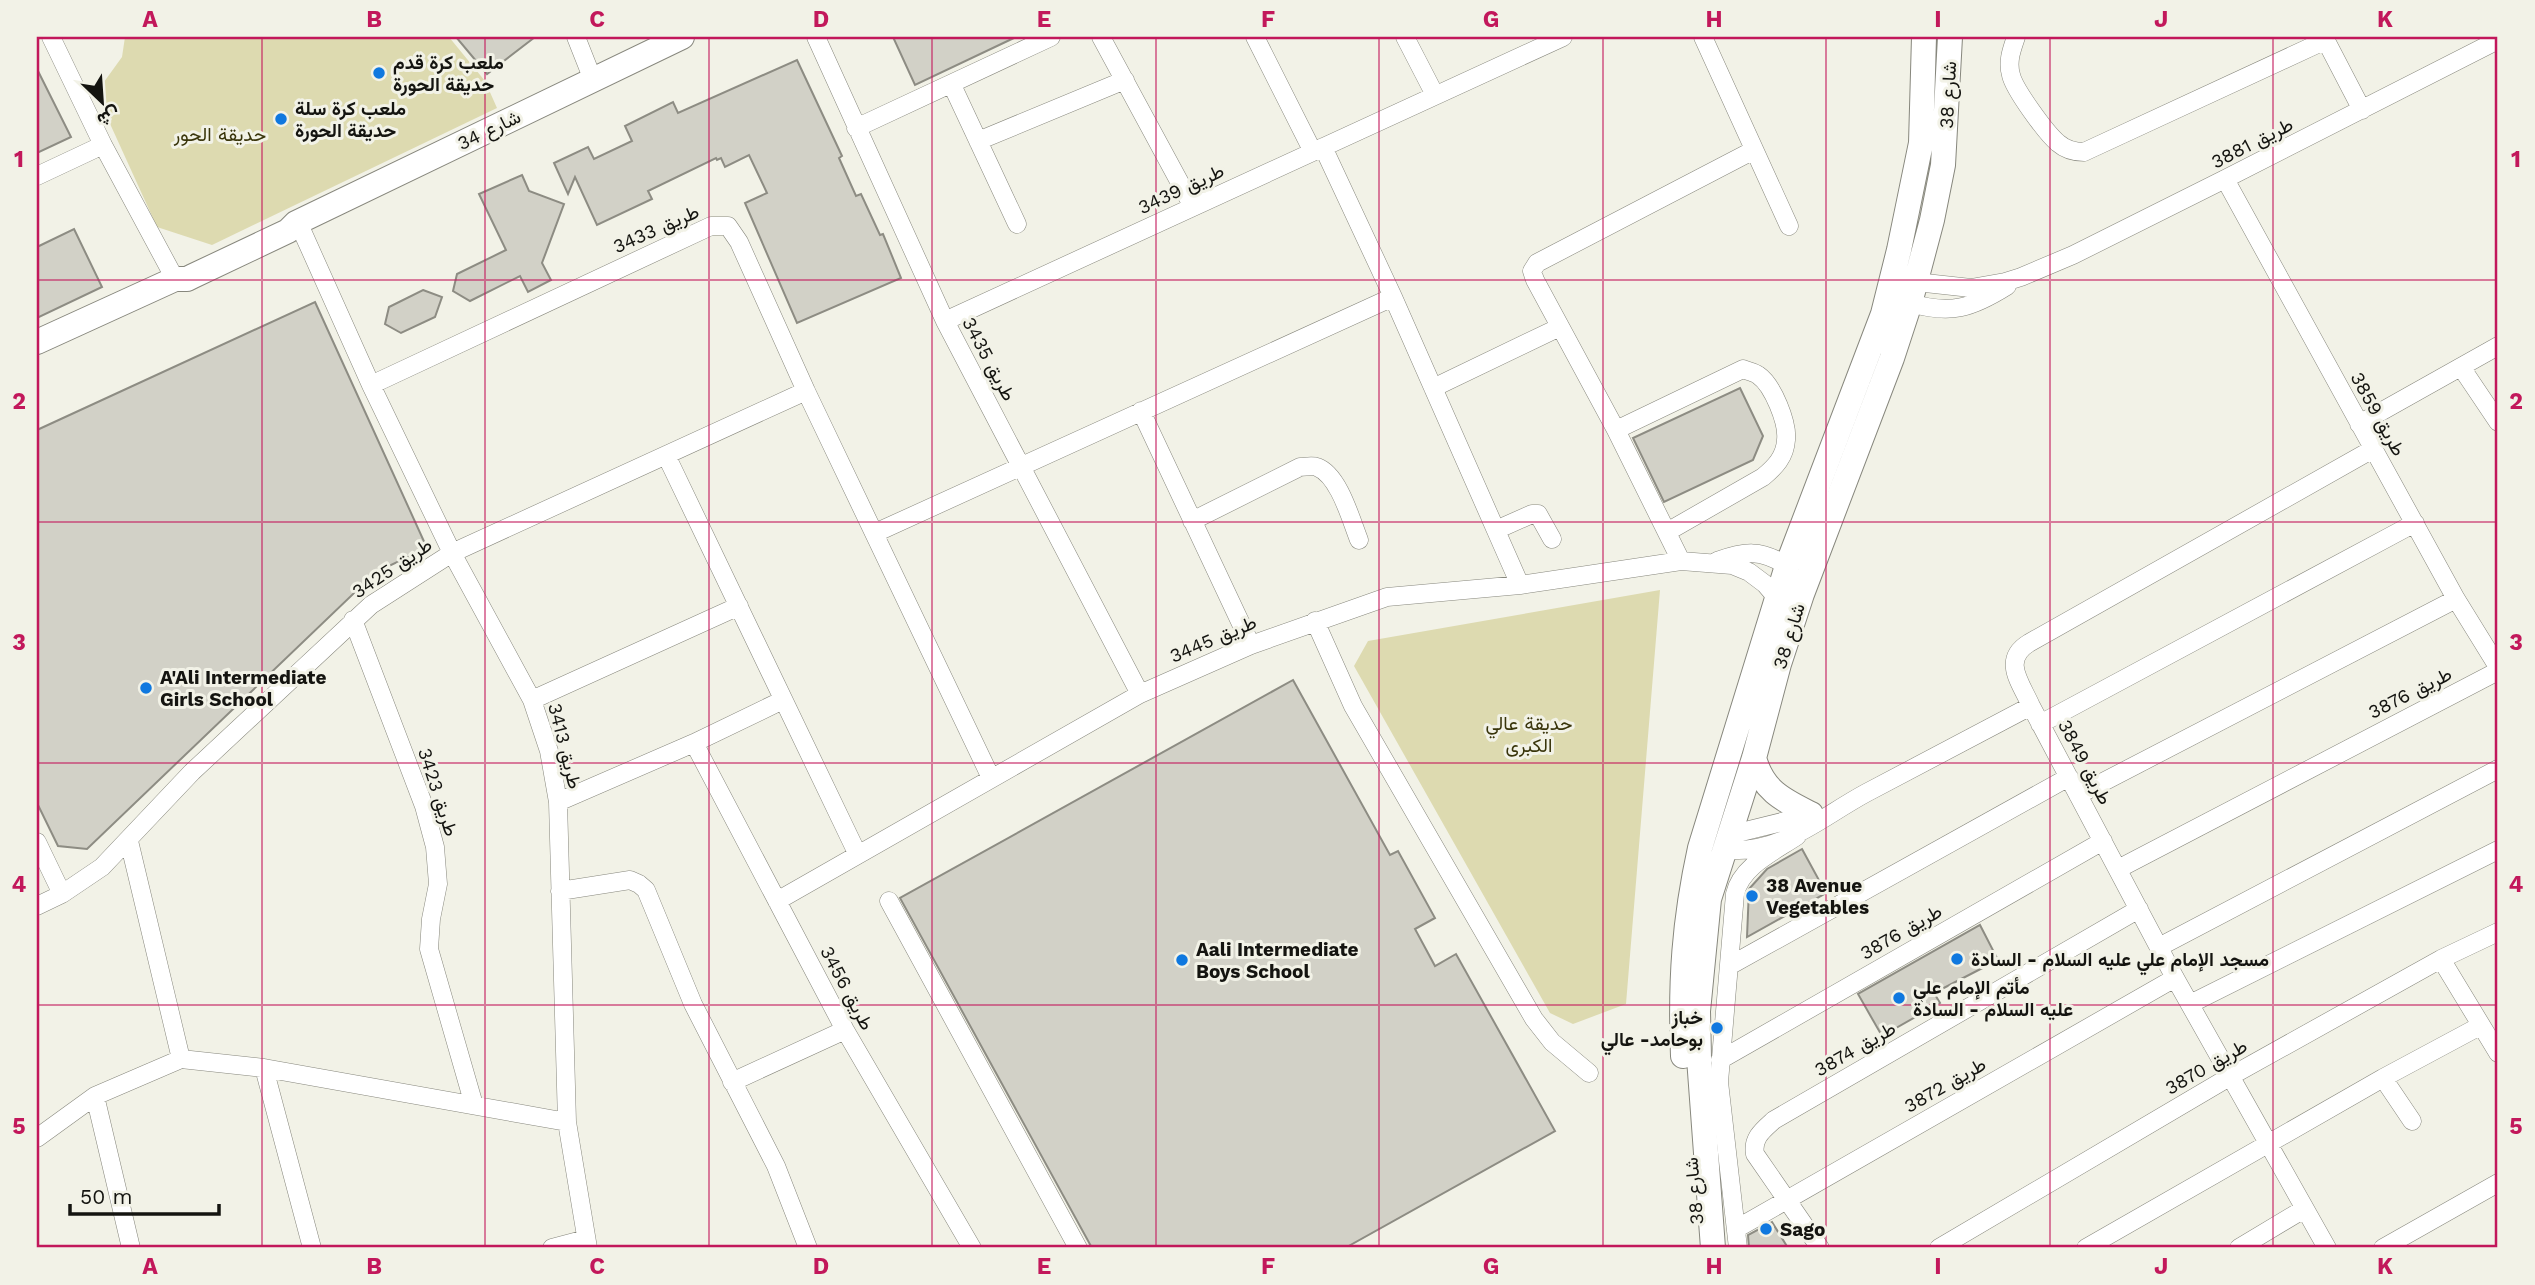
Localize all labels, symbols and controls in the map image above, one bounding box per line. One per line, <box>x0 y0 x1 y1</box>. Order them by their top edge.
text: A <box>142 6 158 33</box>
text: B <box>366 6 382 33</box>
text: C <box>589 6 605 33</box>
text: D <box>813 6 829 33</box>
text: E <box>1037 6 1051 33</box>
text: F <box>1261 6 1275 33</box>
text: G <box>1483 6 1499 33</box>
text: H <box>1705 6 1723 33</box>
text: I <box>1934 6 1942 33</box>
text: J <box>2154 6 2168 33</box>
text: K <box>2377 6 2393 33</box>
place label: ملعب كرة قدم حديقة الحورة <box>393 51 504 97</box>
street label: شارع 38 <box>1935 61 1962 129</box>
marker: ملعب كرة قدم حديقة الحورة <box>371 65 387 81</box>
north arrow <box>66 66 136 136</box>
place label: ملعب كرة سلة حديقة الحورة <box>295 97 406 143</box>
text: ش <box>94 102 124 132</box>
street label: شارع 34 <box>454 105 525 156</box>
marker: ملعب كرة سلة حديقة الحورة <box>273 111 289 127</box>
street label: طريق 3881 <box>2207 113 2297 173</box>
park label: حديقة الحور <box>173 123 266 146</box>
text: 1 <box>14 146 24 173</box>
text: 1 <box>2511 146 2521 173</box>
street label: طريق 3439 <box>1134 159 1228 219</box>
street label: طريق 3433 <box>609 200 703 258</box>
street label: طريق 3435 <box>957 313 1021 405</box>
street label: طريق 3859 <box>2346 368 2410 460</box>
text: 2 <box>12 388 26 415</box>
text: 2 <box>2509 388 2523 415</box>
street label: طريق 3425 <box>348 533 436 603</box>
street label: شارع 38 <box>1768 600 1811 672</box>
street label: طريق 3445 <box>1166 610 1260 668</box>
text: 3 <box>12 629 26 656</box>
text: 3 <box>2509 629 2523 656</box>
street label: طريق 3876 <box>2364 662 2456 724</box>
place label: A'Ali Intermediate Girls School <box>160 666 326 711</box>
marker: A'Ali Intermediate Girls School <box>138 680 154 696</box>
street label: طريق 3413 <box>543 701 587 791</box>
park label: حديقة عالي الكبرى <box>1485 712 1573 757</box>
street label: طريق 3849 <box>2053 716 2117 808</box>
street label: طريق 3423 <box>413 745 463 839</box>
text: 4 <box>12 871 27 898</box>
text: 4 <box>2509 871 2524 898</box>
place label: 38 Avenue Vegetables <box>1766 874 1869 919</box>
marker: 38 Avenue Vegetables <box>1744 888 1760 904</box>
street label: طريق 3876 <box>1856 899 1946 965</box>
place label: Aali Intermediate Boys School <box>1196 938 1359 983</box>
street label: طريق 3456 <box>815 942 879 1034</box>
place label: مسجد الإمام علي عليه السلام - السادة <box>1971 948 2269 976</box>
marker: مسجد الإمام علي عليه السلام - السادة <box>1949 951 1965 967</box>
marker: Aali Intermediate Boys School <box>1174 952 1190 968</box>
place label: مأتم الإمام علي عليه السلام - السادة <box>1913 976 2073 1022</box>
marker: مأتم الإمام علي عليه السلام - السادة <box>1891 990 1907 1006</box>
place label: خباز بوحامد- عالي <box>1601 1006 1703 1056</box>
street label: طريق 3874 <box>1810 1017 1900 1081</box>
marker: خباز بوحامد- عالي <box>1709 1020 1725 1036</box>
street label: طريق 3870 <box>2161 1034 2251 1100</box>
street label: طريق 3872 <box>1900 1052 1990 1118</box>
text: 5 <box>12 1113 26 1140</box>
text: 5 <box>2509 1113 2523 1140</box>
street label: شارع 38 <box>1680 1156 1709 1226</box>
scale bar <box>70 1173 219 1217</box>
text: 50 m <box>80 1184 132 1209</box>
place label: Sago <box>1780 1218 1825 1241</box>
marker: Sago <box>1758 1221 1774 1237</box>
text: A <box>142 1253 158 1280</box>
text: B <box>366 1253 382 1280</box>
text: C <box>589 1253 605 1280</box>
text: D <box>813 1253 829 1280</box>
text: E <box>1037 1253 1051 1280</box>
text: F <box>1261 1253 1275 1280</box>
text: G <box>1483 1253 1499 1280</box>
text: H <box>1705 1253 1723 1280</box>
text: I <box>1934 1253 1942 1280</box>
text: J <box>2154 1253 2168 1280</box>
text: K <box>2377 1253 2393 1280</box>

